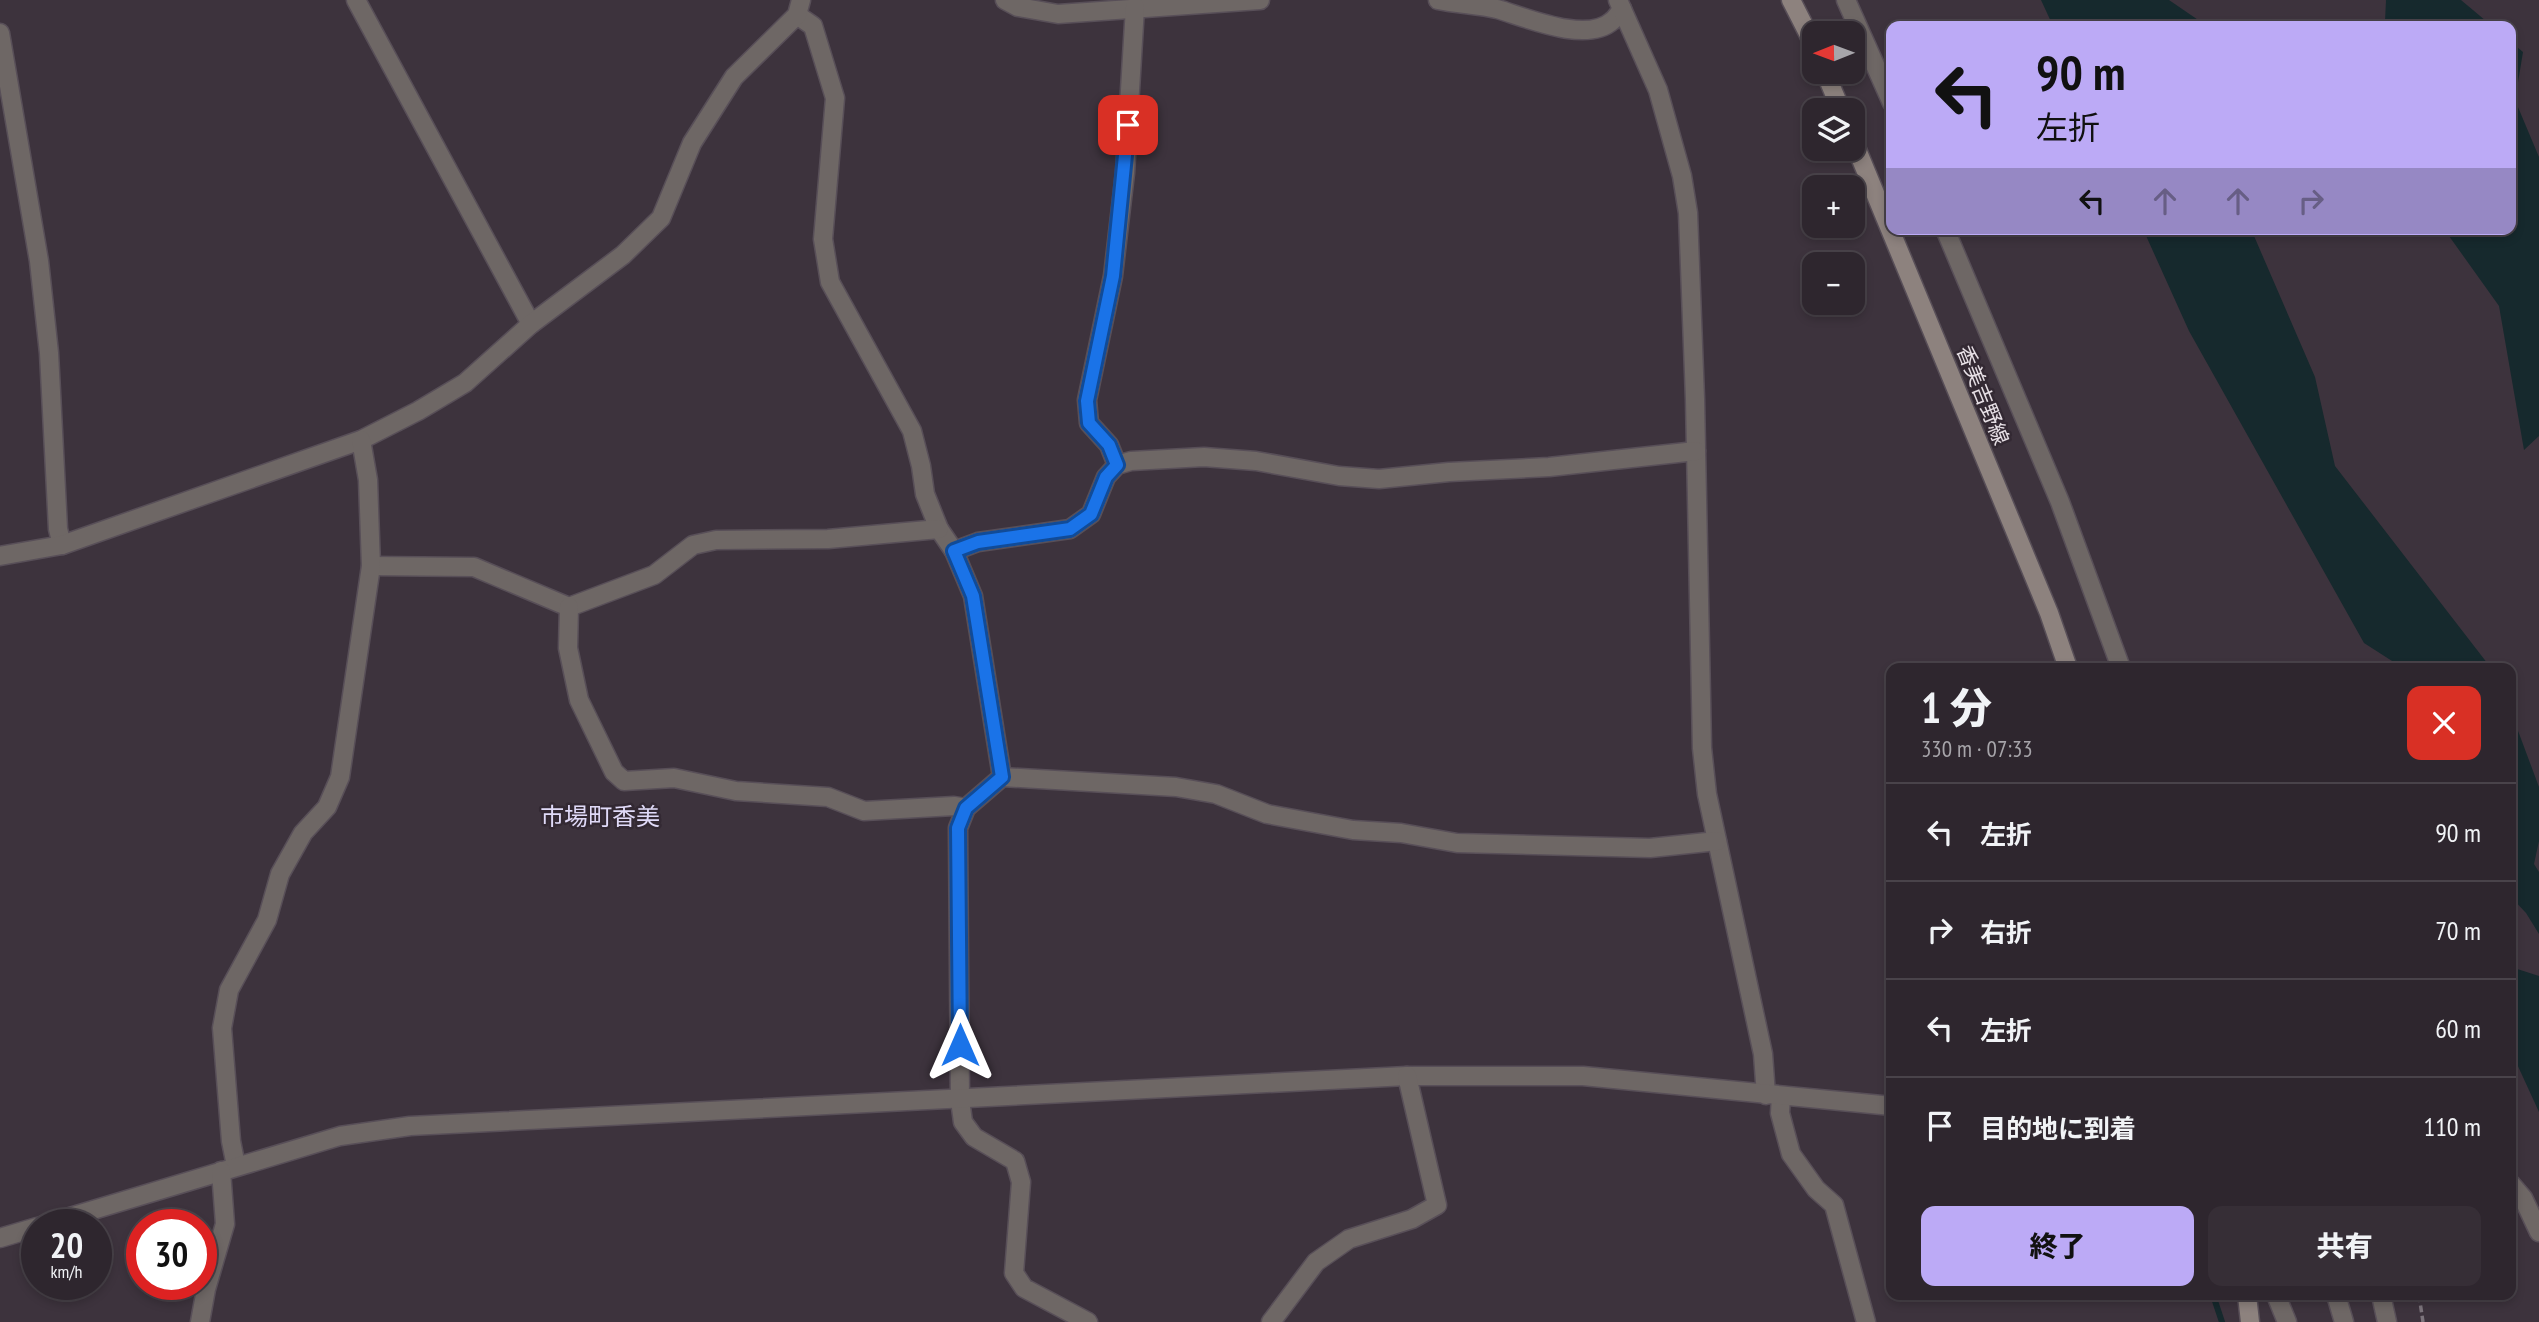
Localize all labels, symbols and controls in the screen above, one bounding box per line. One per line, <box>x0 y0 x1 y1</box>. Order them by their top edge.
north arrow <box>1802 21 1866 84</box>
map controls <box>1802 21 1865 315</box>
text: 90 m <box>2036 40 2125 104</box>
icon: left <box>1921 49 2012 140</box>
pin <box>1098 95 1158 155</box>
button: layers <box>1802 98 1865 161</box>
icon: arrive <box>1109 106 1147 144</box>
text: 左折 <box>2036 106 2100 148</box>
button: + <box>1802 175 1865 238</box>
icon: left <box>2073 182 2111 220</box>
icon: ahead <box>2146 182 2184 220</box>
icon: ahead <box>2219 182 2257 220</box>
icon: right <box>2292 182 2330 220</box>
button: − <box>1802 252 1865 315</box>
street label: 香美吉野線 <box>1951 341 2015 449</box>
text: 1 分 <box>1921 680 1992 735</box>
button: close <box>2407 686 2481 760</box>
text: 330 m · 07:33 <box>1921 734 2033 763</box>
district label: 市場町香美 <box>540 801 660 832</box>
icon: left <box>1921 813 1959 851</box>
text: 90 m <box>2435 816 2481 849</box>
text: 左折 <box>1980 818 2032 851</box>
icon: right <box>1921 911 1959 949</box>
text: 70 m <box>2435 914 2481 947</box>
text: 右折 <box>1980 916 2032 949</box>
position arrow <box>923 1008 997 1082</box>
icon: left <box>1921 1009 1959 1047</box>
text: 60 m <box>2435 1012 2481 1045</box>
text: 左折 <box>1980 1014 2032 1047</box>
icon: arrive <box>1921 1107 1959 1145</box>
text: 110 m <box>2423 1110 2481 1143</box>
text: 目的地に到着 <box>1980 1112 2136 1145</box>
button: 終了 <box>1921 1206 2194 1286</box>
button: 共有 <box>2208 1206 2481 1286</box>
speed limit sign: 30 <box>126 1209 217 1300</box>
text: 20 <box>50 1222 83 1268</box>
text: km/h <box>51 1260 82 1283</box>

